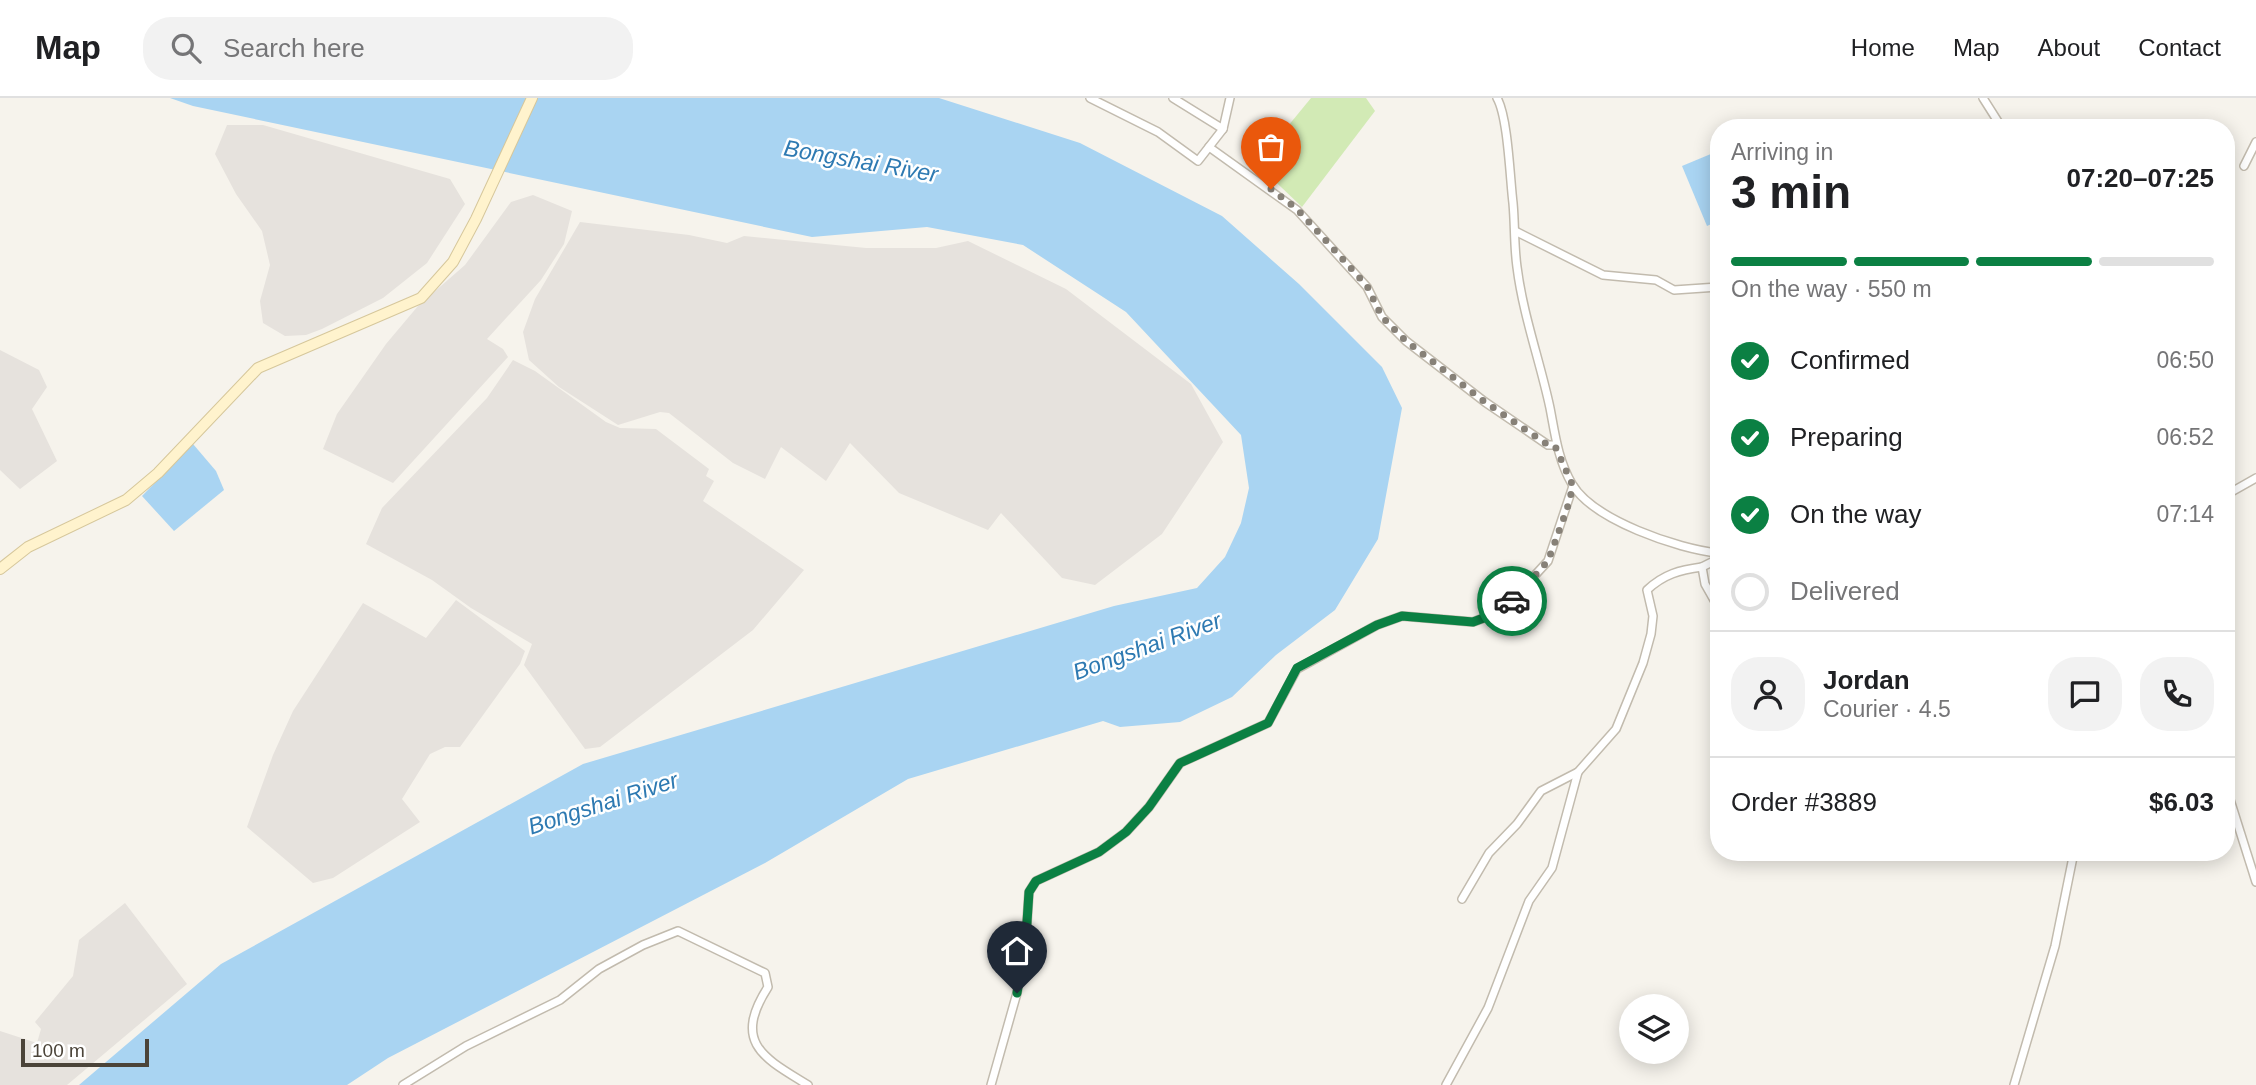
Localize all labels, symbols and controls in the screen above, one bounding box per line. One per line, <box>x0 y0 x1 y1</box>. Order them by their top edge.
search box <box>143 17 633 80</box>
text: Map <box>35 29 101 66</box>
icon: search <box>167 29 205 67</box>
text: Search here <box>223 33 365 63</box>
text: Home <box>1851 34 1915 61</box>
text: Map <box>1953 34 2000 61</box>
text: About <box>2038 34 2100 61</box>
text: Contact <box>2138 34 2221 61</box>
pin <box>1241 117 1301 189</box>
icon: bag <box>1252 128 1290 166</box>
water label: Bongshai River <box>782 135 941 188</box>
text: Arriving in <box>1731 139 1833 165</box>
text: 07:20–07:25 <box>2067 163 2214 193</box>
text: 3 min <box>1731 166 1851 218</box>
text: On the way · 550 m <box>1731 276 1932 302</box>
icon: check <box>1731 342 1769 380</box>
text: Confirmed <box>1790 345 1910 375</box>
text: 06:50 <box>2156 347 2214 373</box>
icon: check <box>1731 419 1769 457</box>
text: Preparing <box>1790 422 1903 452</box>
text: 06:52 <box>2156 424 2214 450</box>
icon: check <box>1731 496 1769 534</box>
text: On the way <box>1790 499 1922 529</box>
text: 07:14 <box>2156 501 2214 527</box>
courier <box>1477 566 1547 636</box>
text: Delivered <box>1790 576 1900 606</box>
icon: car <box>1493 582 1531 620</box>
water label: Bongshai River <box>1069 607 1226 685</box>
button: person <box>1731 657 1805 731</box>
button: chat <box>2048 657 2122 731</box>
button: phone <box>2140 657 2214 731</box>
text: Jordan <box>1823 665 1910 695</box>
text: Courier · 4.5 <box>1823 696 1951 722</box>
water label: Bongshai River <box>525 766 682 839</box>
text: Order #3889 <box>1731 787 1877 817</box>
text: $6.03 <box>2149 787 2214 817</box>
pin <box>987 921 1047 993</box>
icon: home <box>998 932 1036 970</box>
map controls <box>1619 994 1689 1064</box>
button: layers <box>1619 994 1689 1064</box>
scale bar <box>21 1036 149 1068</box>
text: 100 m <box>32 1040 85 1061</box>

